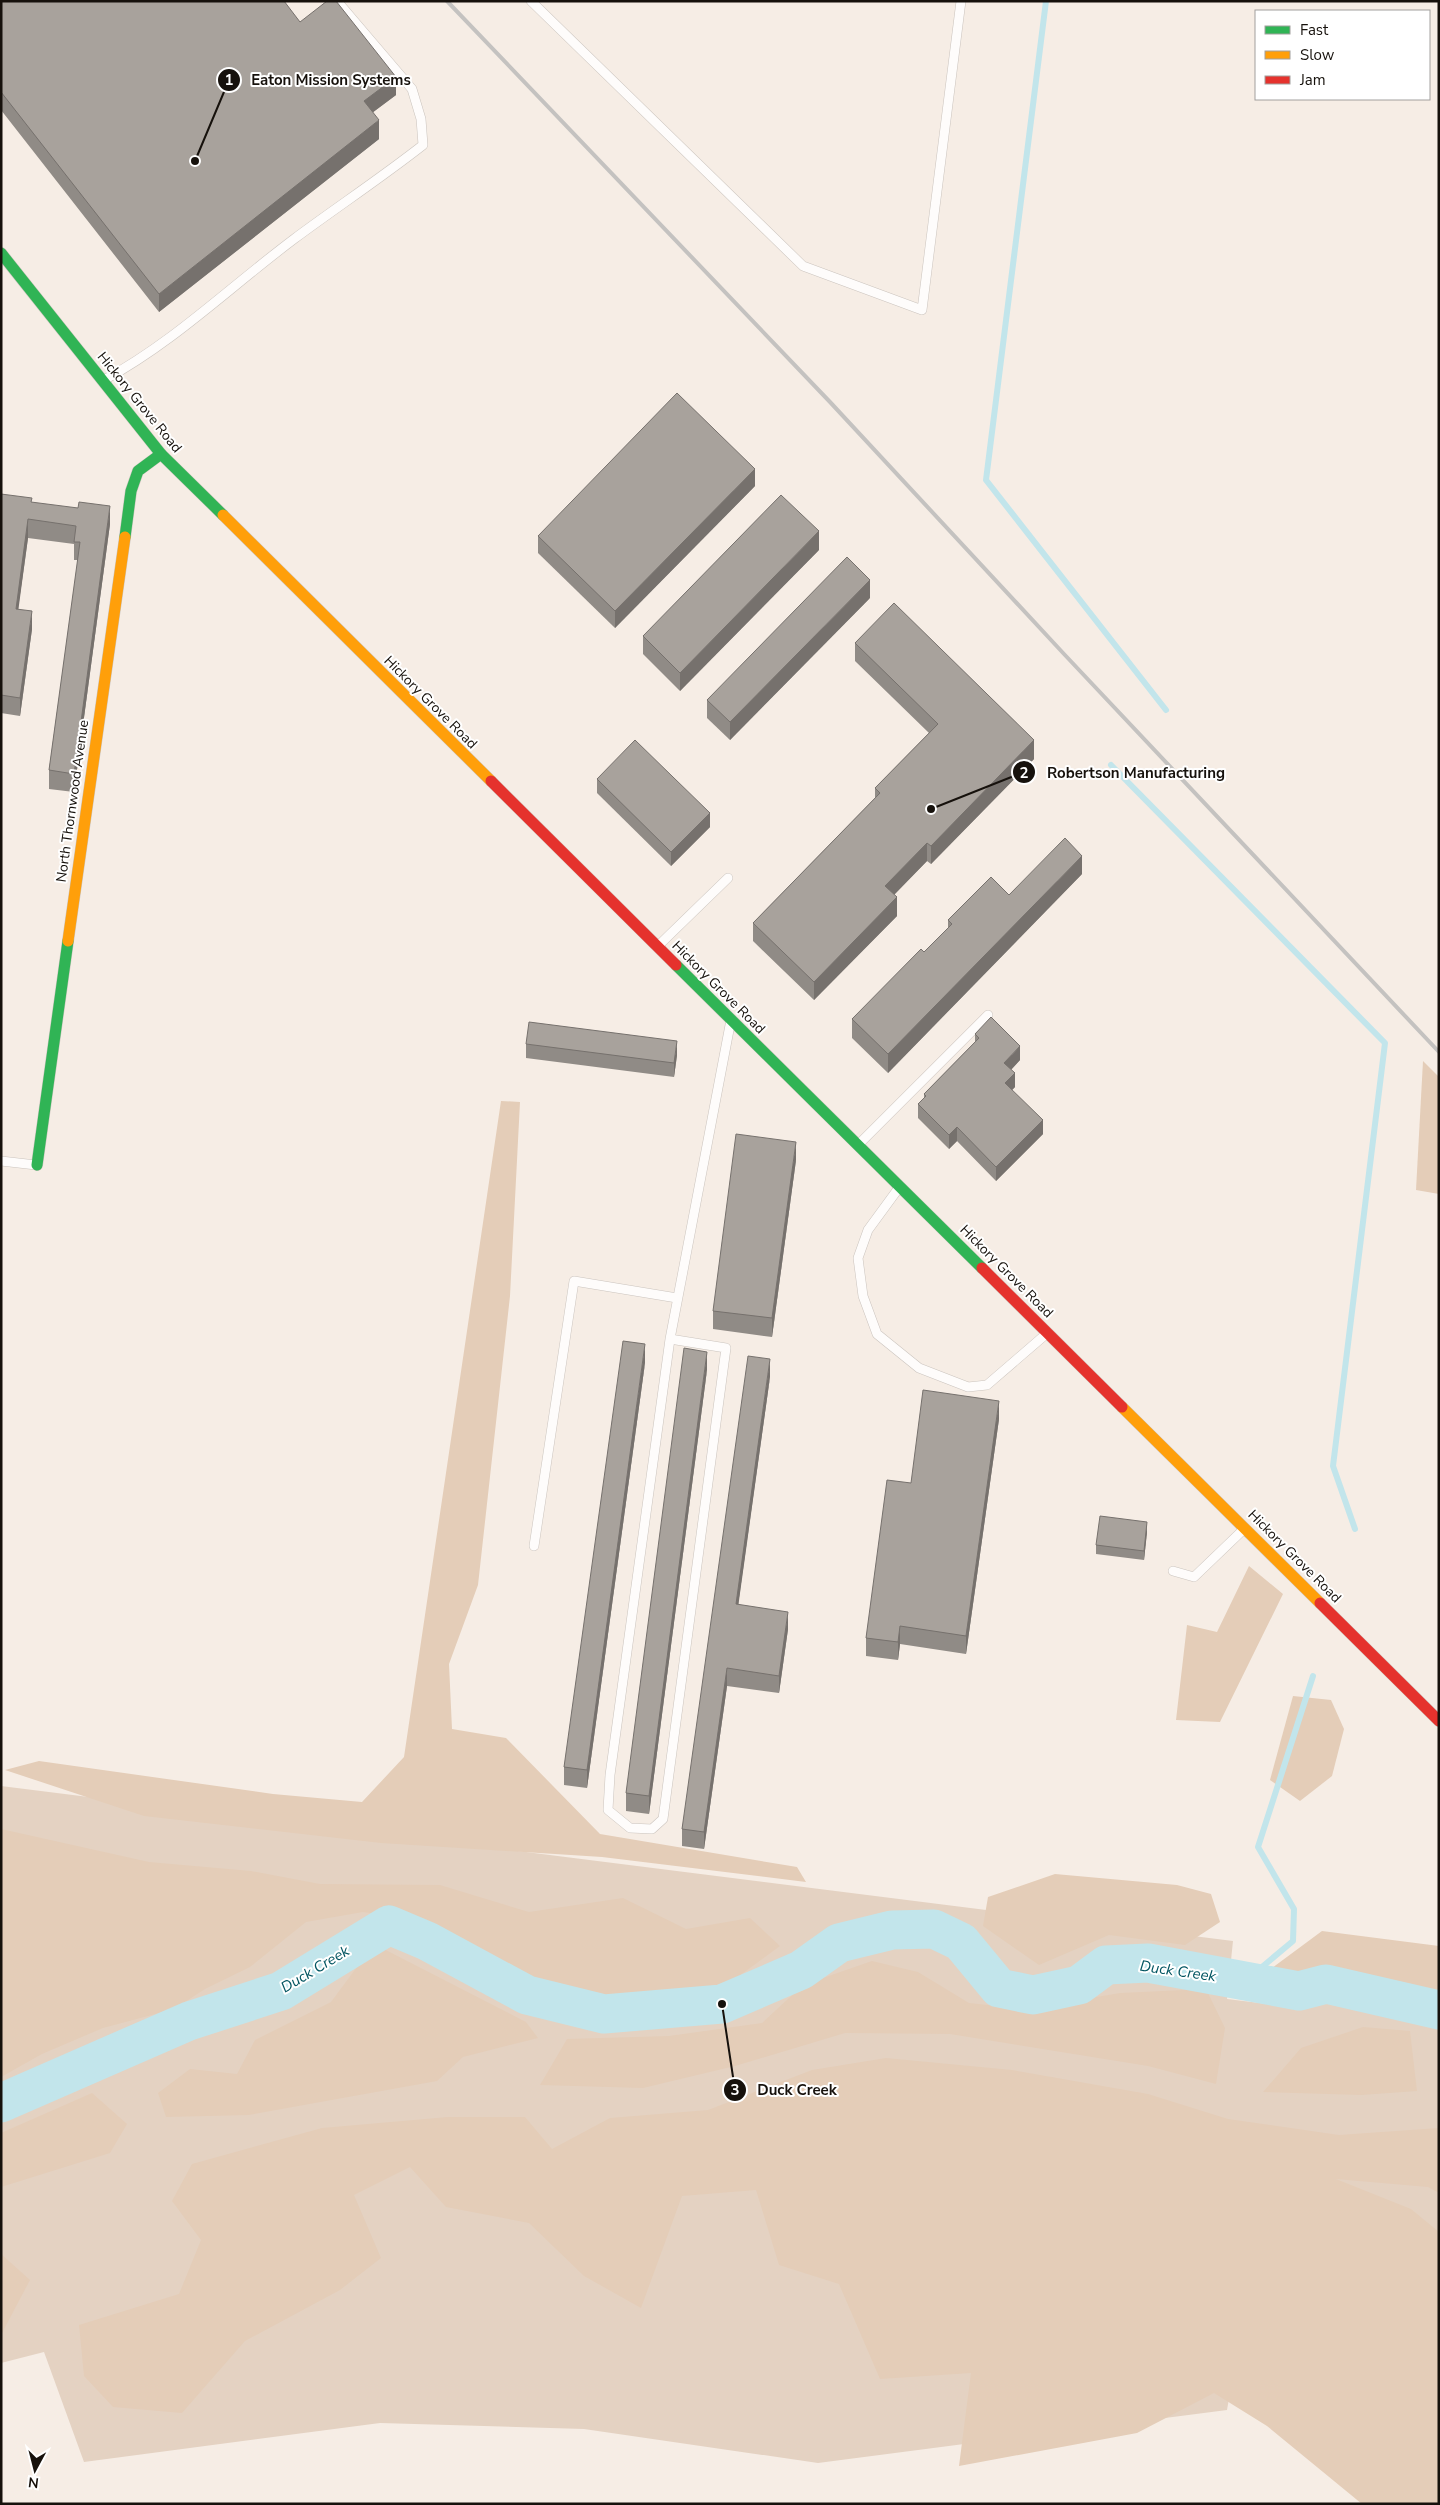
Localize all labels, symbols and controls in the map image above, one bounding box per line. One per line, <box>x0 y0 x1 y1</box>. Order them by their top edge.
legend <box>1255 10 1430 100</box>
text: Fast <box>1300 20 1329 40</box>
text: Slow <box>1300 45 1335 65</box>
callout: Eaton Mission Systems <box>216 65 421 95</box>
text: 1 <box>224 70 234 90</box>
text: Eaton Mission Systems <box>251 70 411 90</box>
text: Jam <box>1299 70 1326 90</box>
street label: Hickory Grove Road <box>93 348 186 457</box>
street label: Hickory Grove Road <box>380 652 481 753</box>
street label: North Thornwood Avenue <box>52 719 93 883</box>
callout: Robertson Manufacturing <box>1012 757 1235 787</box>
text: 2 <box>1019 763 1029 783</box>
text: Robertson Manufacturing <box>1047 763 1225 783</box>
street label: Hickory Grove Road <box>668 937 769 1038</box>
street label: Hickory Grove Road <box>956 1221 1057 1322</box>
street label: Hickory Grove Road <box>1244 1506 1345 1607</box>
water label: Duck Creek <box>277 1940 353 1997</box>
water label: Duck Creek <box>1139 1956 1218 1986</box>
callout: Duck Creek <box>723 2075 847 2105</box>
text: 3 <box>730 2080 740 2100</box>
text: Duck Creek <box>757 2080 838 2100</box>
north arrow <box>10 2445 60 2495</box>
text: N <box>27 2472 40 2492</box>

